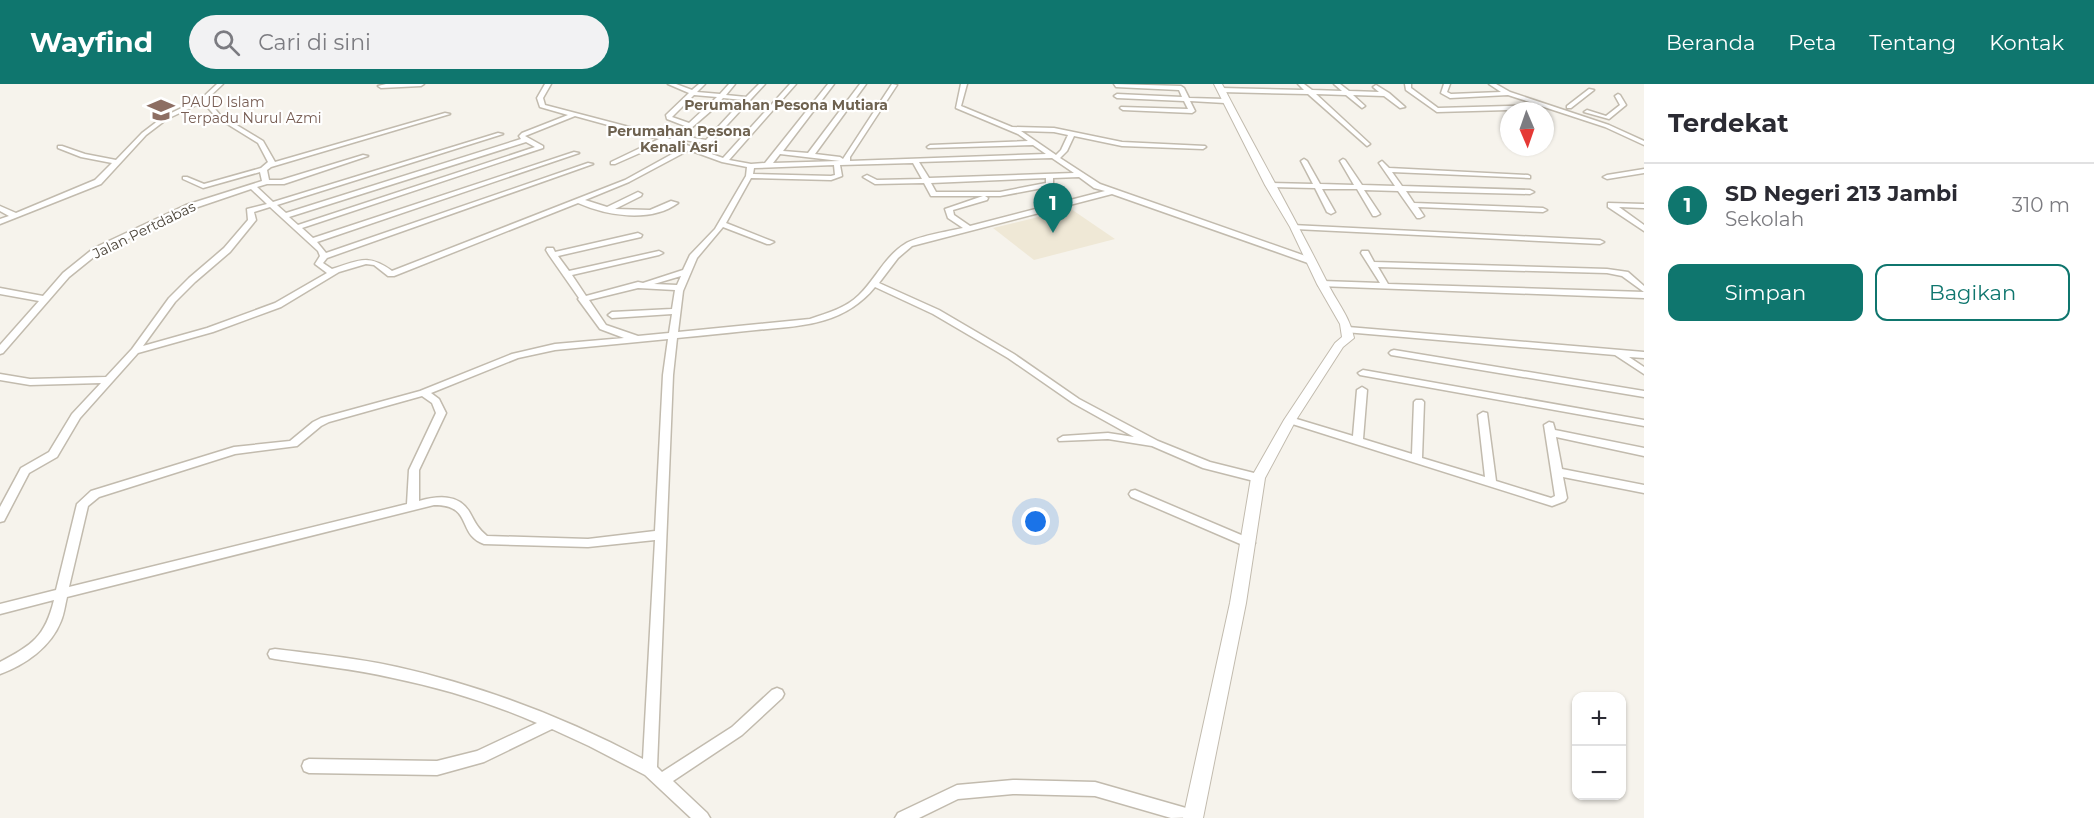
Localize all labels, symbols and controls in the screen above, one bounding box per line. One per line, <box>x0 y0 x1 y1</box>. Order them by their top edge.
search box <box>189 15 609 69</box>
text: Wayfind <box>30 25 153 59</box>
icon: search <box>210 26 243 59</box>
text: Cari di sini <box>258 29 371 56</box>
text: Beranda <box>1666 30 1755 55</box>
text: Peta <box>1788 30 1836 55</box>
text: Tentang <box>1869 30 1956 55</box>
text: Kontak <box>1989 30 2064 55</box>
place label: PAUD Islam Terpadu Nurul Azmi <box>181 93 322 127</box>
school or university icon: PAUD Islam Terpadu Nurul Azmi <box>146 95 176 125</box>
district label: Perumahan Pesona Mutiara <box>684 96 888 114</box>
north arrow <box>1500 102 1554 156</box>
text: Terdekat <box>1668 107 1789 139</box>
district label: Perumahan Pesona Kenali Asri <box>607 122 751 156</box>
text: SD Negeri 213 Jambi <box>1725 180 1958 207</box>
pin: 1 <box>1034 184 1072 233</box>
text: 1 <box>1684 193 1691 217</box>
text: 310 m <box>2012 193 2070 217</box>
street label: Jalan Pertdabas <box>89 197 199 263</box>
text: Sekolah <box>1725 207 1804 231</box>
button: Simpan <box>1668 264 1863 321</box>
button: Bagikan <box>1875 264 2070 321</box>
your location <box>1021 507 1050 536</box>
map controls <box>1572 692 1626 800</box>
button: + <box>1572 692 1626 746</box>
button: − <box>1572 746 1626 800</box>

